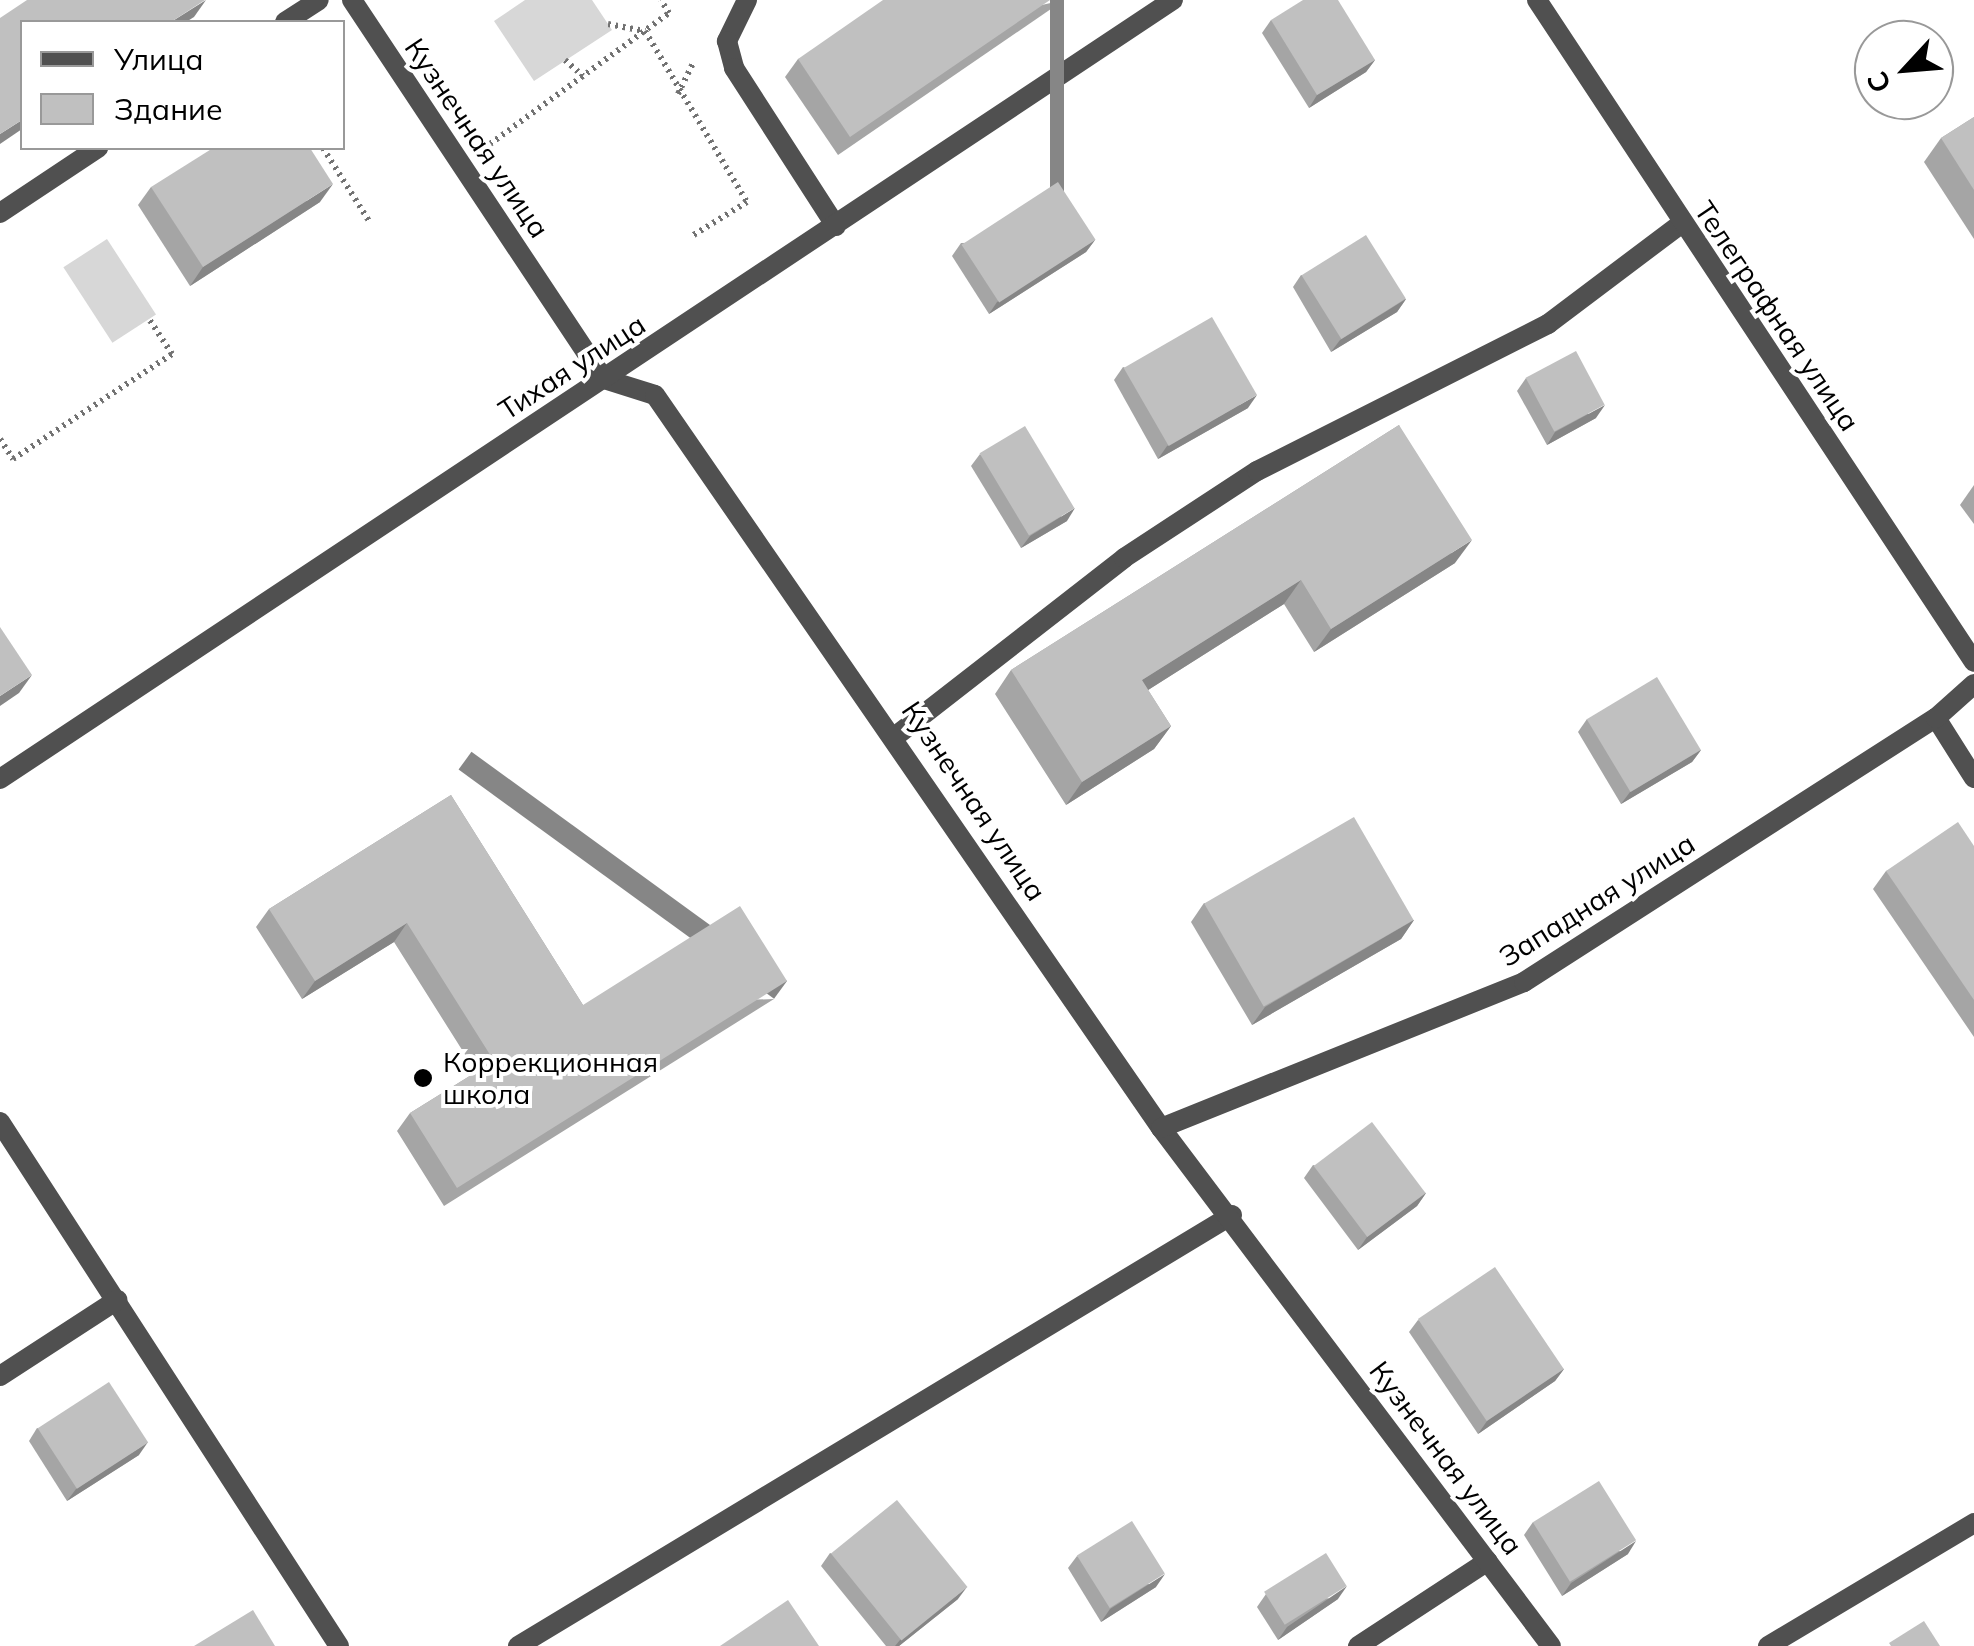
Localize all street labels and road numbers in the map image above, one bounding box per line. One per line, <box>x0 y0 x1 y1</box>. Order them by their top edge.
street label: Кузнечная улица <box>398 32 556 244</box>
street label: Телеграфная улица <box>1688 195 1866 437</box>
street label: Тихая улица <box>492 307 652 427</box>
street label: Кузнечная улица <box>895 695 1053 907</box>
street label: Западная улица <box>1493 826 1701 974</box>
street label: Кузнечная улица <box>1362 1355 1530 1561</box>

